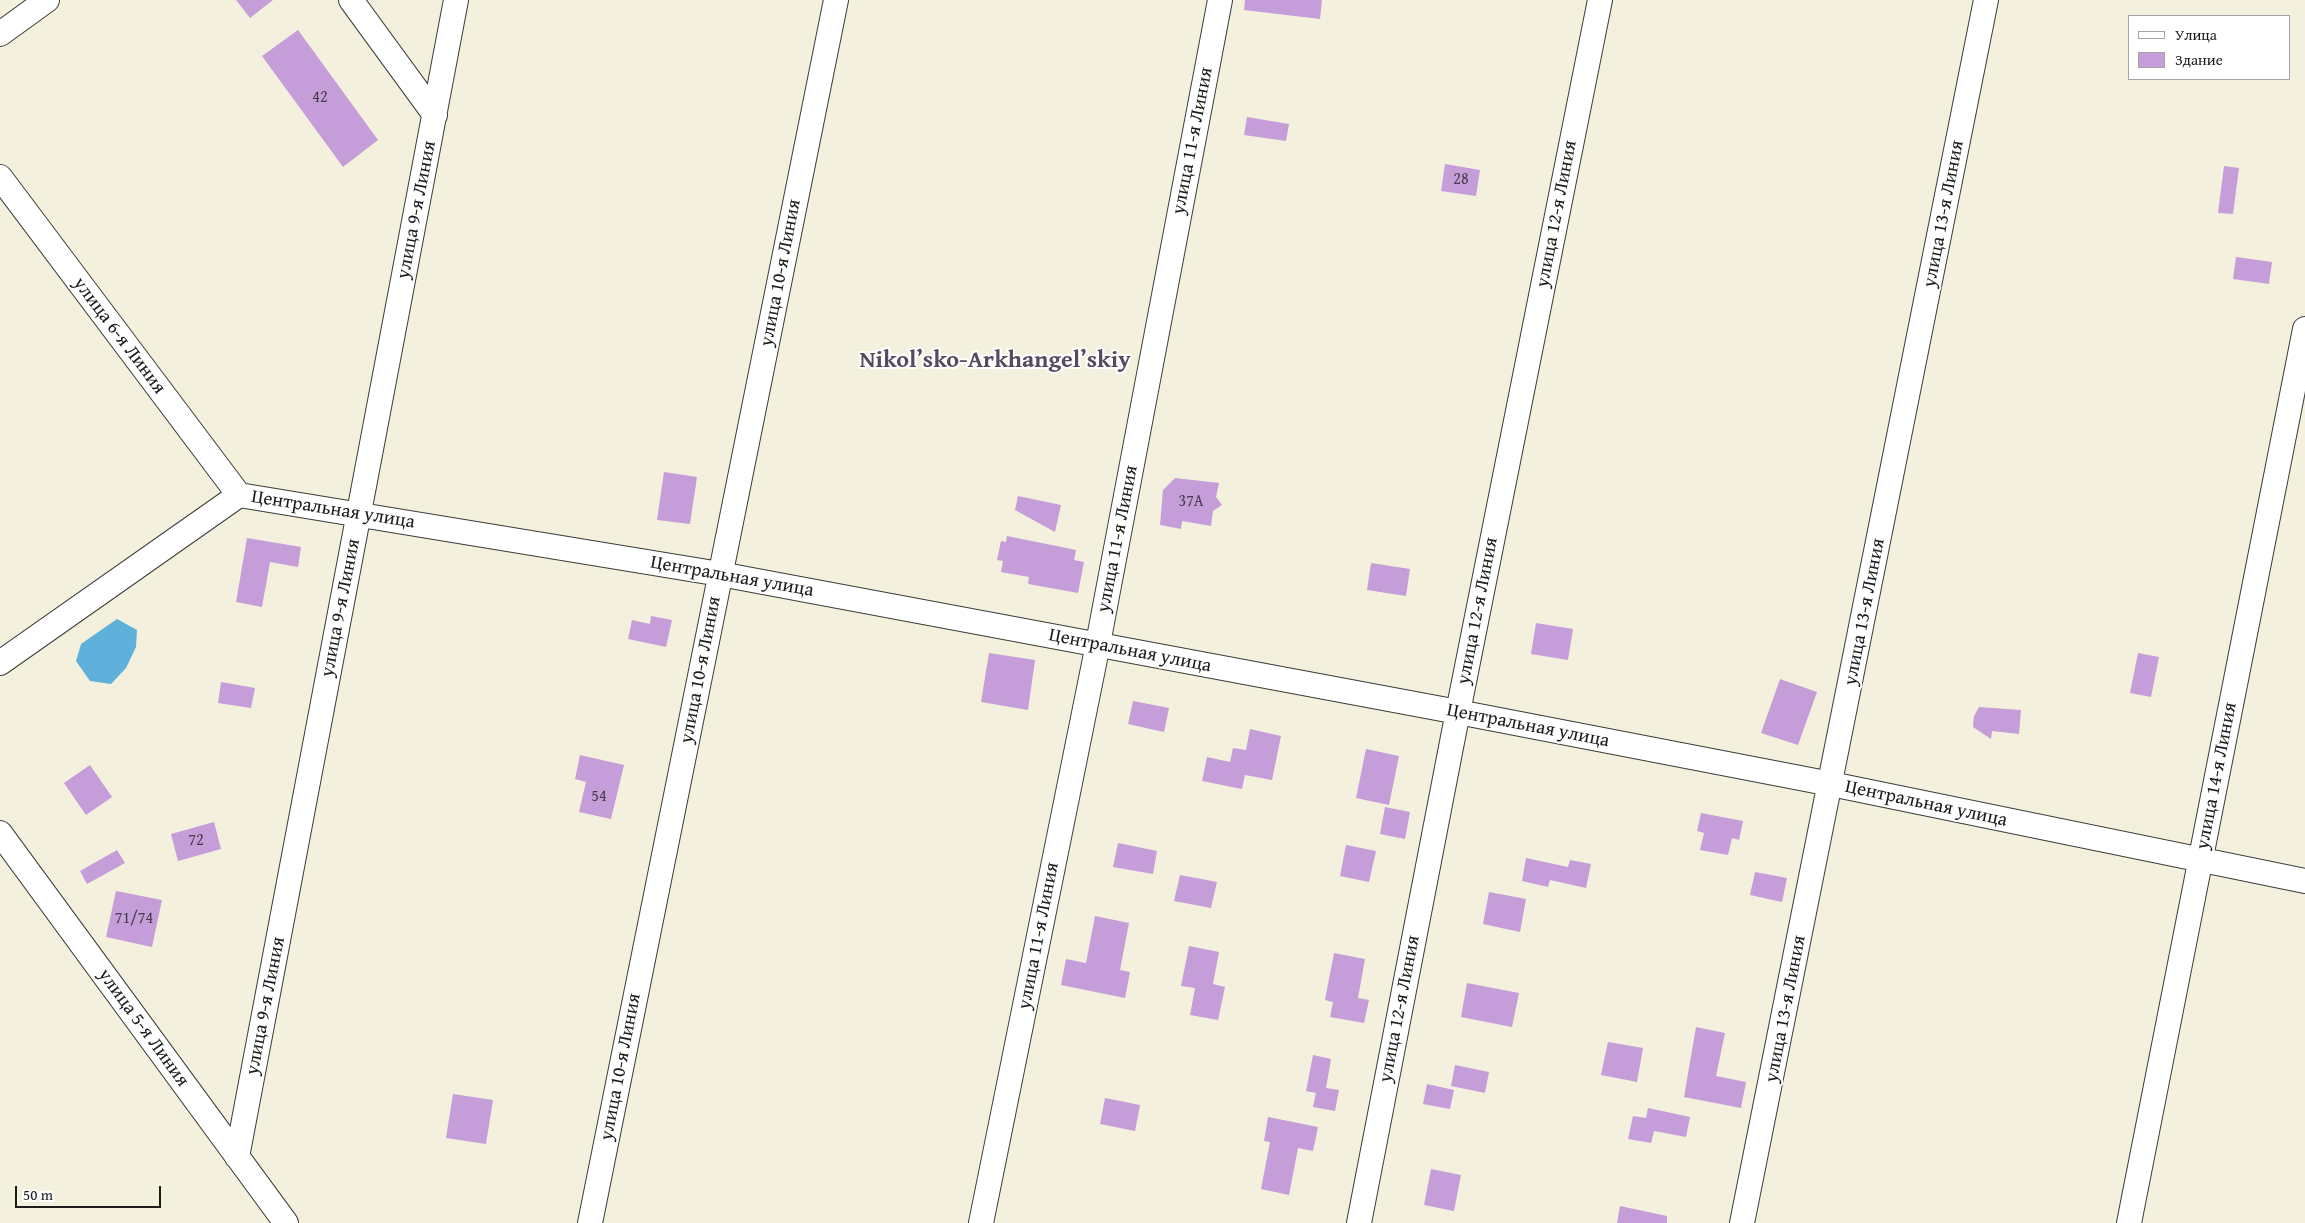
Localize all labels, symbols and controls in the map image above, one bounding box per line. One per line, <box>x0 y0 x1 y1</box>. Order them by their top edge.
legend <box>2128 15 2290 80</box>
text: Улица <box>2175 24 2217 45</box>
text: Здание <box>2175 49 2223 70</box>
street label: улица 11-я Линия <box>1168 65 1218 217</box>
house number: 42 <box>312 88 328 108</box>
street label: улица 12-я Линия <box>1532 138 1582 290</box>
street label: улица 13-я Линия <box>1919 138 1969 290</box>
street label: улица 9-я Линия <box>392 139 442 281</box>
house number: 28 <box>1453 170 1469 190</box>
street label: улица 10-я Линия <box>756 197 806 349</box>
street label: улица 6-я Линия <box>68 273 170 399</box>
district label: Nikol’sko-Arkhangel’skiy <box>860 347 1130 375</box>
street label: улица 11-я Линия <box>1093 463 1143 615</box>
street label: Центральная улица <box>250 486 416 534</box>
house number: 37А <box>1178 492 1204 512</box>
street label: улица 12-я Линия <box>1453 535 1503 687</box>
street label: улица 13-я Линия <box>1840 536 1890 688</box>
street label: улица 9-я Линия <box>316 537 366 679</box>
street label: Центральная улица <box>649 551 815 603</box>
street label: улица 10-я Линия <box>676 594 726 746</box>
street label: Центральная улица <box>1047 624 1213 678</box>
street label: Центральная улица <box>1445 699 1611 753</box>
street label: улица 14-я Линия <box>2192 700 2242 852</box>
street label: Центральная улица <box>1843 776 2009 832</box>
house number: 54 <box>591 787 607 807</box>
house number: 72 <box>188 831 204 851</box>
street label: улица 11-я Линия <box>1014 860 1064 1012</box>
house number: 71/74 <box>115 909 153 929</box>
street label: улица 12-я Линия <box>1375 933 1425 1085</box>
street label: улица 13-я Линия <box>1761 933 1811 1085</box>
street label: улица 9-я Линия <box>241 935 291 1077</box>
street label: улица 5-я Линия <box>93 965 193 1091</box>
street label: улица 10-я Линия <box>596 991 646 1143</box>
scale bar <box>18 1176 164 1208</box>
text: 50 m <box>23 1184 53 1205</box>

